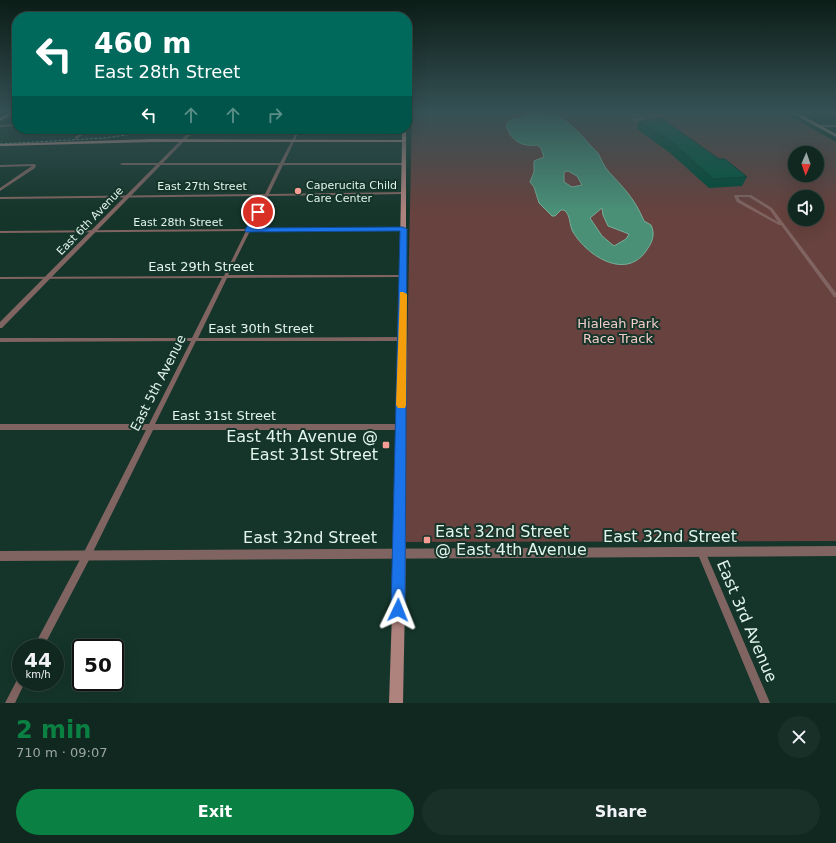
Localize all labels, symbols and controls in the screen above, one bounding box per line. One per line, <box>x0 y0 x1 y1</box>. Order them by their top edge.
text: 460 m <box>94 27 191 60</box>
icon: left <box>28 28 80 80</box>
text: East 28th Street <box>94 61 240 82</box>
icon: left <box>138 104 160 126</box>
icon: ahead <box>180 104 202 126</box>
icon: ahead <box>222 104 244 126</box>
icon: right <box>264 104 286 126</box>
north arrow <box>788 146 824 182</box>
map controls <box>788 146 824 226</box>
place label: Caperucita Child Care Center <box>306 179 397 205</box>
street label: East 27th Street <box>157 180 247 193</box>
street label: East 6th Avenue <box>54 184 126 258</box>
marker: Caperucita Child Care Center <box>293 186 303 196</box>
button: sound <box>788 190 824 226</box>
pin <box>241 195 275 229</box>
icon: arrive <box>247 201 269 223</box>
street label: East 28th Street <box>133 216 223 229</box>
street label: East 29th Street <box>148 259 254 274</box>
park label: Hialeah Park Race Track <box>577 316 659 346</box>
street label: East 30th Street <box>208 321 314 336</box>
street label: East 5th Avenue <box>127 332 189 434</box>
street label: East 31st Street <box>172 408 276 423</box>
place label: East 4th Avenue @ East 31st Street <box>226 427 378 464</box>
marker: East 4th Avenue @ East 31st Street <box>381 440 391 450</box>
place label: East 32nd Street @ East 4th Avenue <box>435 522 587 559</box>
street label: East 32nd Street <box>603 527 737 546</box>
street label: East 32nd Street <box>243 528 377 547</box>
marker: East 32nd Street @ East 4th Avenue <box>422 535 432 545</box>
street label: East 3rd Avenue <box>713 557 781 685</box>
position arrow <box>377 589 419 631</box>
speed limit sign: 50 <box>72 639 124 691</box>
text: 44 <box>24 648 52 672</box>
text: km/h <box>25 669 51 680</box>
text: 2 min <box>16 716 91 744</box>
button: close <box>778 716 820 758</box>
text: 710 m · 09:07 <box>16 745 107 760</box>
button: Exit <box>16 789 414 835</box>
button: Share <box>422 789 820 835</box>

